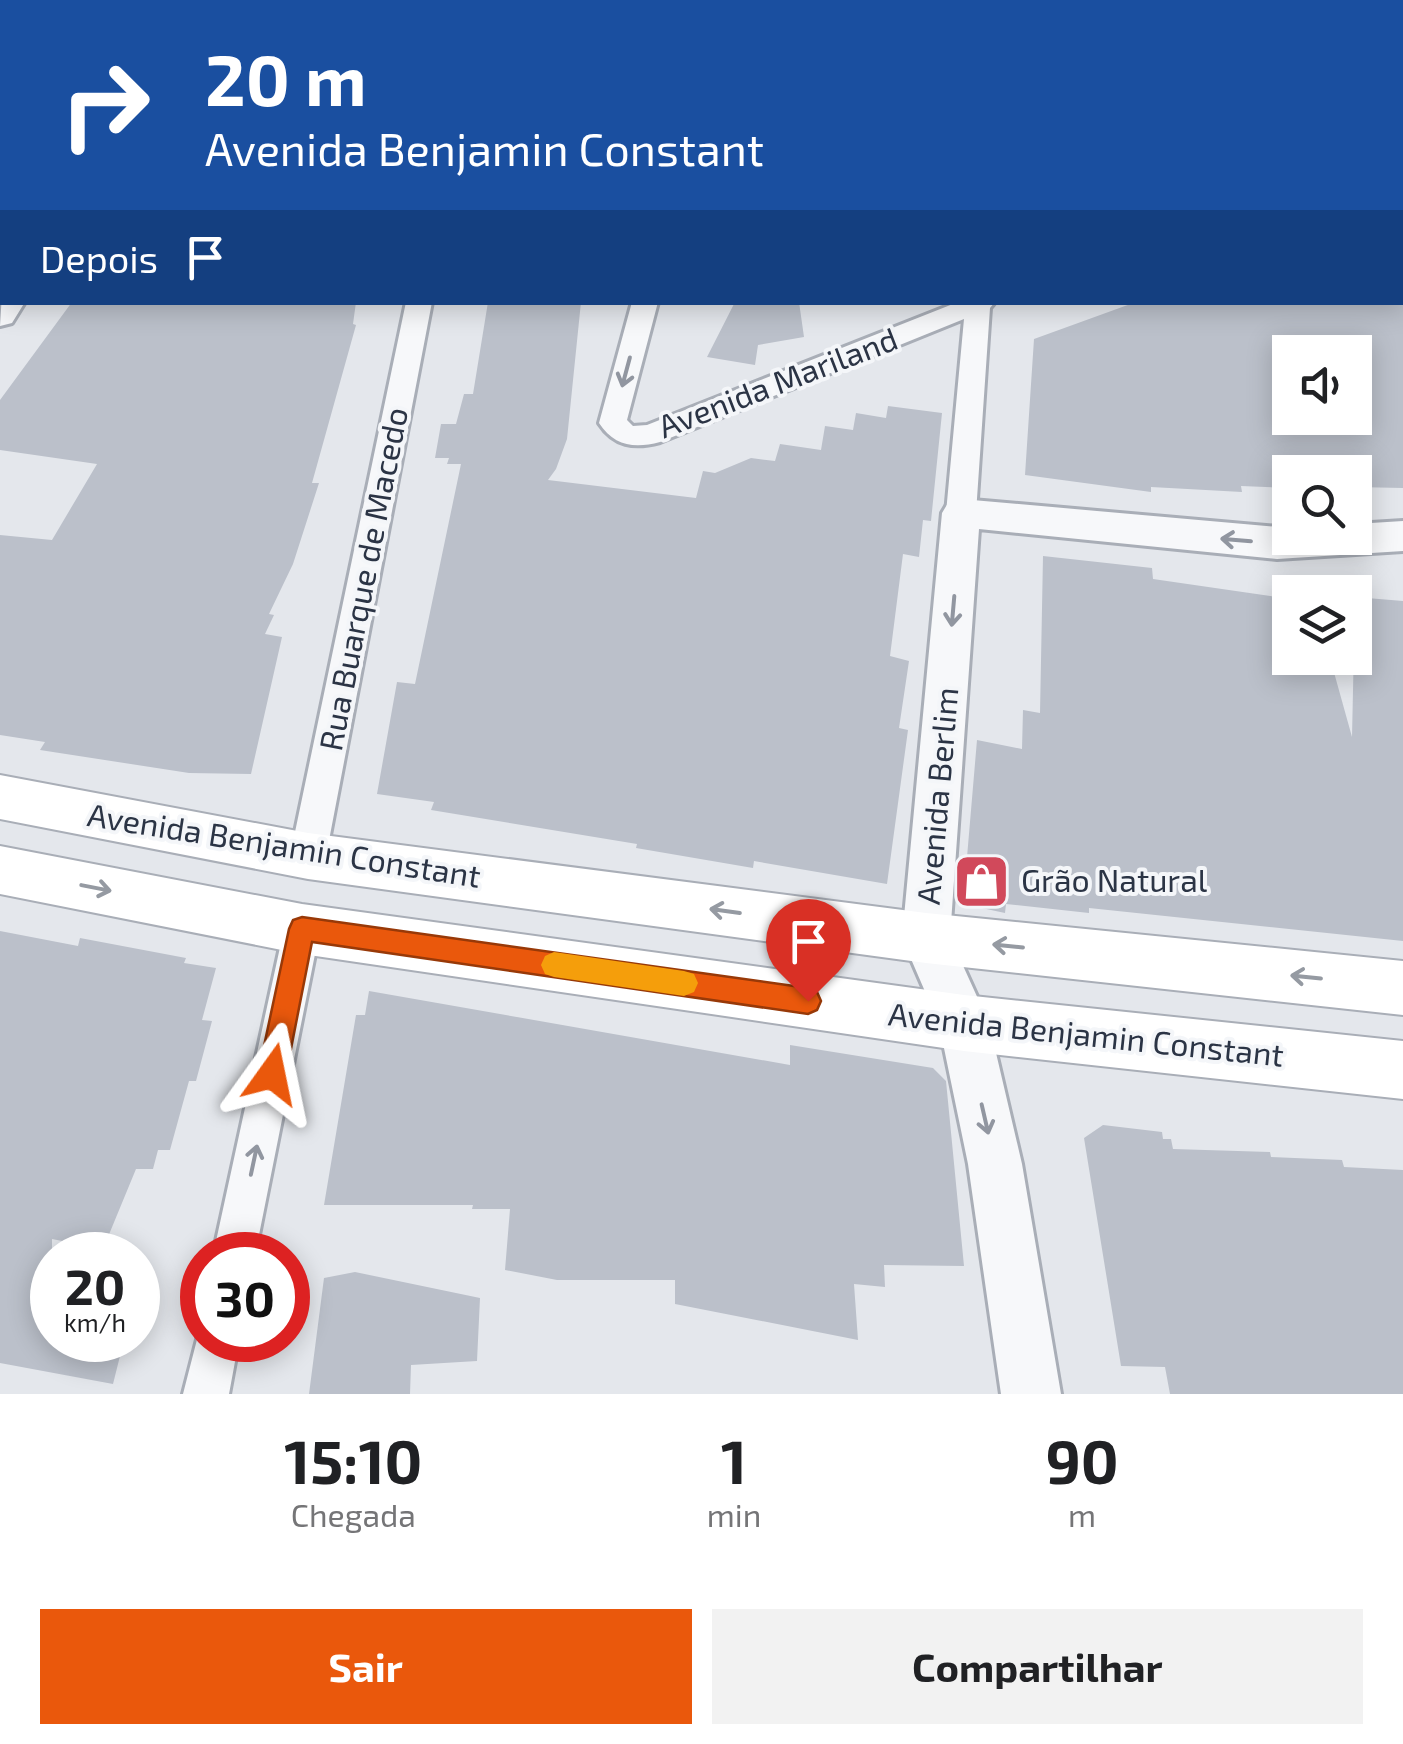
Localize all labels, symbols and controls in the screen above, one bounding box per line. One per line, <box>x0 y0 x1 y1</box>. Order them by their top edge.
text: 20 m <box>205 36 367 120</box>
icon: right <box>40 40 170 170</box>
text: Avenida Benjamin Constant <box>205 121 764 175</box>
icon: arrive <box>178 230 233 285</box>
text: Depois <box>40 235 158 281</box>
street label: Avenida Mariland <box>652 318 902 444</box>
map controls <box>1272 335 1372 675</box>
button: sound <box>1272 335 1372 435</box>
one-way arrow <box>616 356 635 387</box>
street label: Rua Buarque de Macedo <box>310 404 414 754</box>
button: search <box>1272 455 1372 555</box>
one-way arrow <box>1220 530 1253 549</box>
button: layers <box>1272 575 1372 675</box>
one-way arrow <box>944 594 963 626</box>
street label: Avenida Berlim <box>908 686 964 906</box>
street label: Avenida Benjamin Constant <box>85 794 484 895</box>
shop icon: Grão Natural <box>952 851 1012 911</box>
place label: Grão Natural <box>1021 860 1208 898</box>
one-way arrow <box>79 880 111 899</box>
pin <box>766 899 851 1002</box>
one-way arrow <box>709 901 741 920</box>
icon: arrive <box>781 914 836 969</box>
one-way arrow <box>992 936 1025 955</box>
one-way arrow <box>1290 968 1323 987</box>
street label: Avenida Benjamin Constant <box>886 993 1286 1074</box>
position arrow <box>220 1022 324 1126</box>
one-way arrow <box>977 1102 995 1134</box>
one-way arrow <box>246 1144 265 1176</box>
speed limit sign: 30 <box>180 1232 310 1362</box>
text: 20 <box>65 1255 125 1315</box>
text: km/h <box>64 1307 126 1337</box>
text: 15:10 <box>284 1424 422 1496</box>
text: 1 <box>721 1424 747 1496</box>
text: 90 <box>1045 1424 1119 1496</box>
text: Chegada <box>291 1495 416 1533</box>
text: min <box>707 1495 761 1533</box>
text: m <box>1068 1495 1096 1533</box>
button: Sair <box>40 1609 692 1724</box>
button: Compartilhar <box>712 1609 1363 1724</box>

